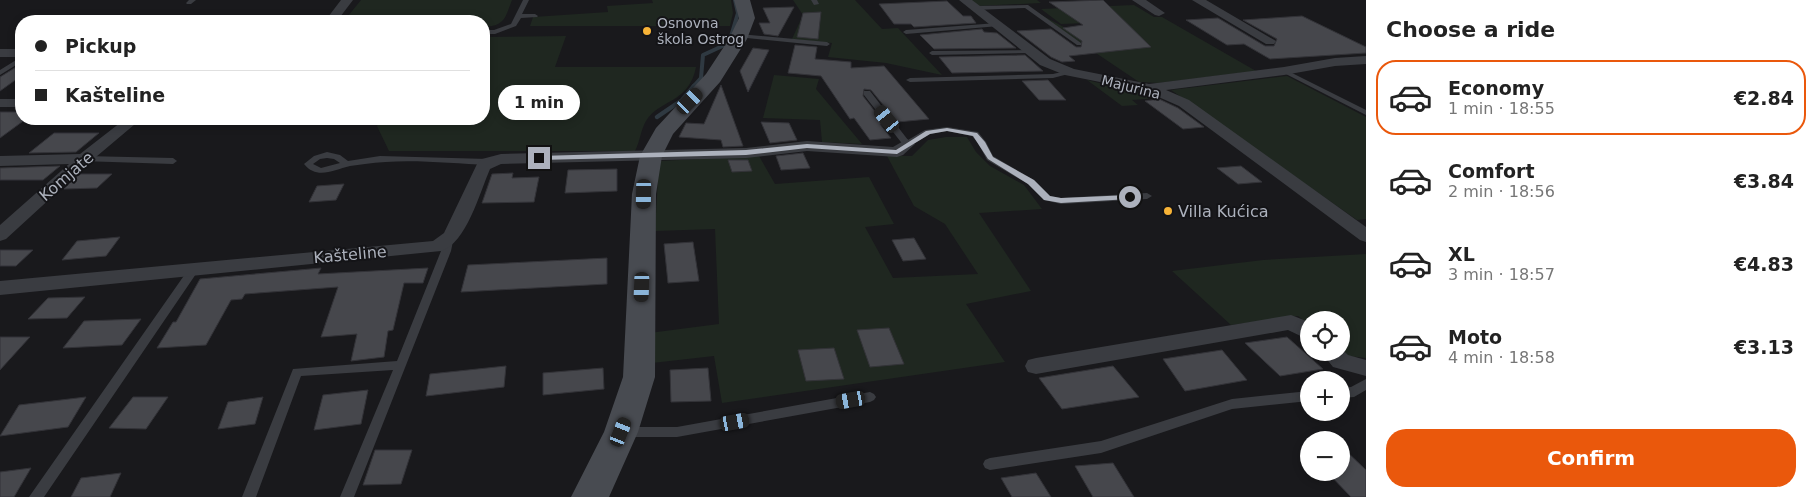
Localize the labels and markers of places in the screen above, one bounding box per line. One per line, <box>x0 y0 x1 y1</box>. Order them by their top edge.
place label: Osnovna škola Ostrog <box>657 15 744 47</box>
marker: Osnovna škola Ostrog <box>641 25 653 37</box>
place label: Villa Kućica <box>1178 202 1269 221</box>
marker: Villa Kućica <box>1162 205 1174 217</box>

